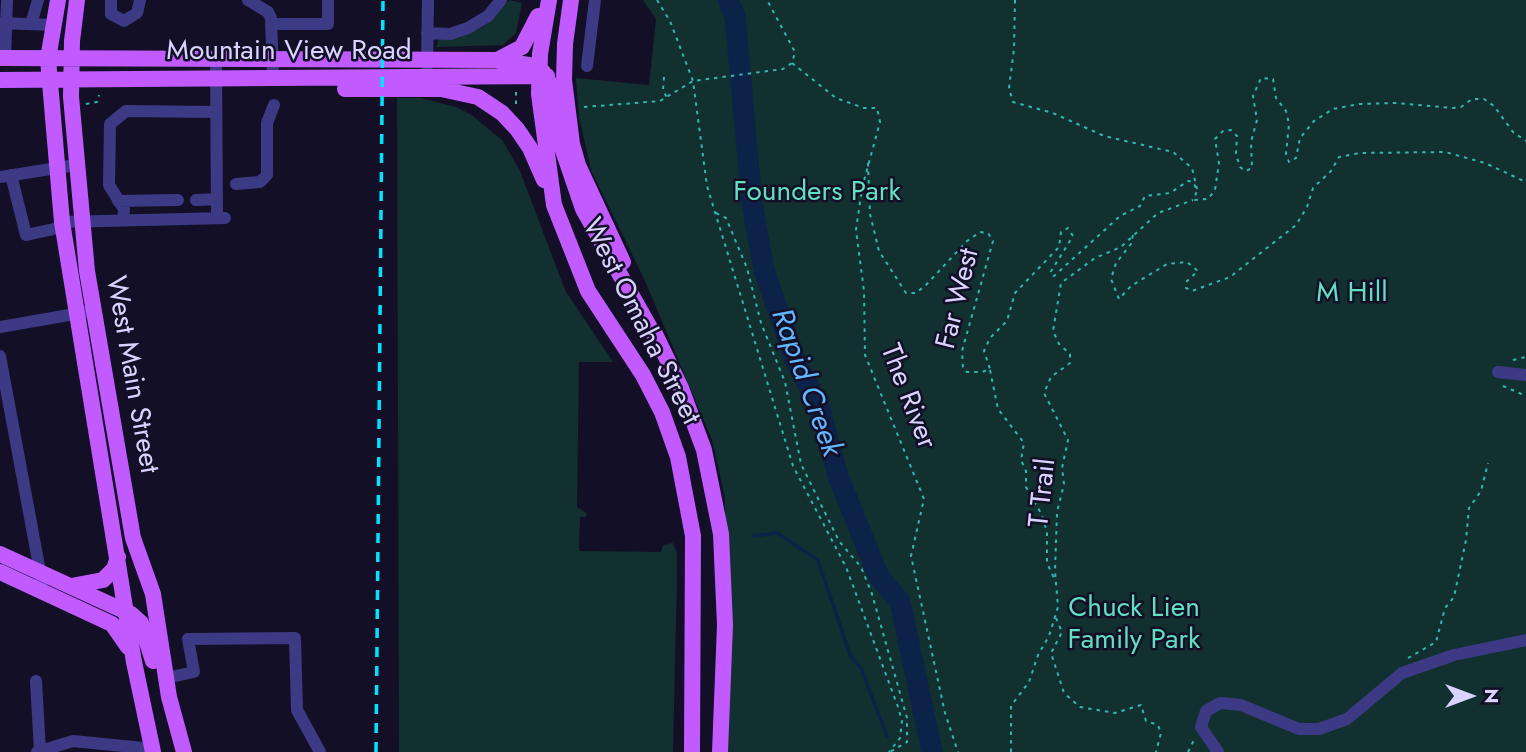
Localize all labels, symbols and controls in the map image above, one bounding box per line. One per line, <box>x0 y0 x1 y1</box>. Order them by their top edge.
street label: Mountain View Road <box>166 35 412 69</box>
park label: Founders Park <box>733 176 901 210</box>
street label: West Omaha Street <box>573 213 707 431</box>
street label: Far West <box>930 245 988 353</box>
street label: West Main Street <box>97 274 165 476</box>
park label: M Hill <box>1316 277 1388 311</box>
water label: Rapid Creek <box>762 304 848 462</box>
street label: The River <box>872 340 942 454</box>
street label: T Trail <box>1024 457 1064 529</box>
park label: Chuck Lien Family Park <box>1068 592 1200 658</box>
north arrow <box>1435 661 1505 731</box>
text: N <box>1478 688 1505 704</box>

